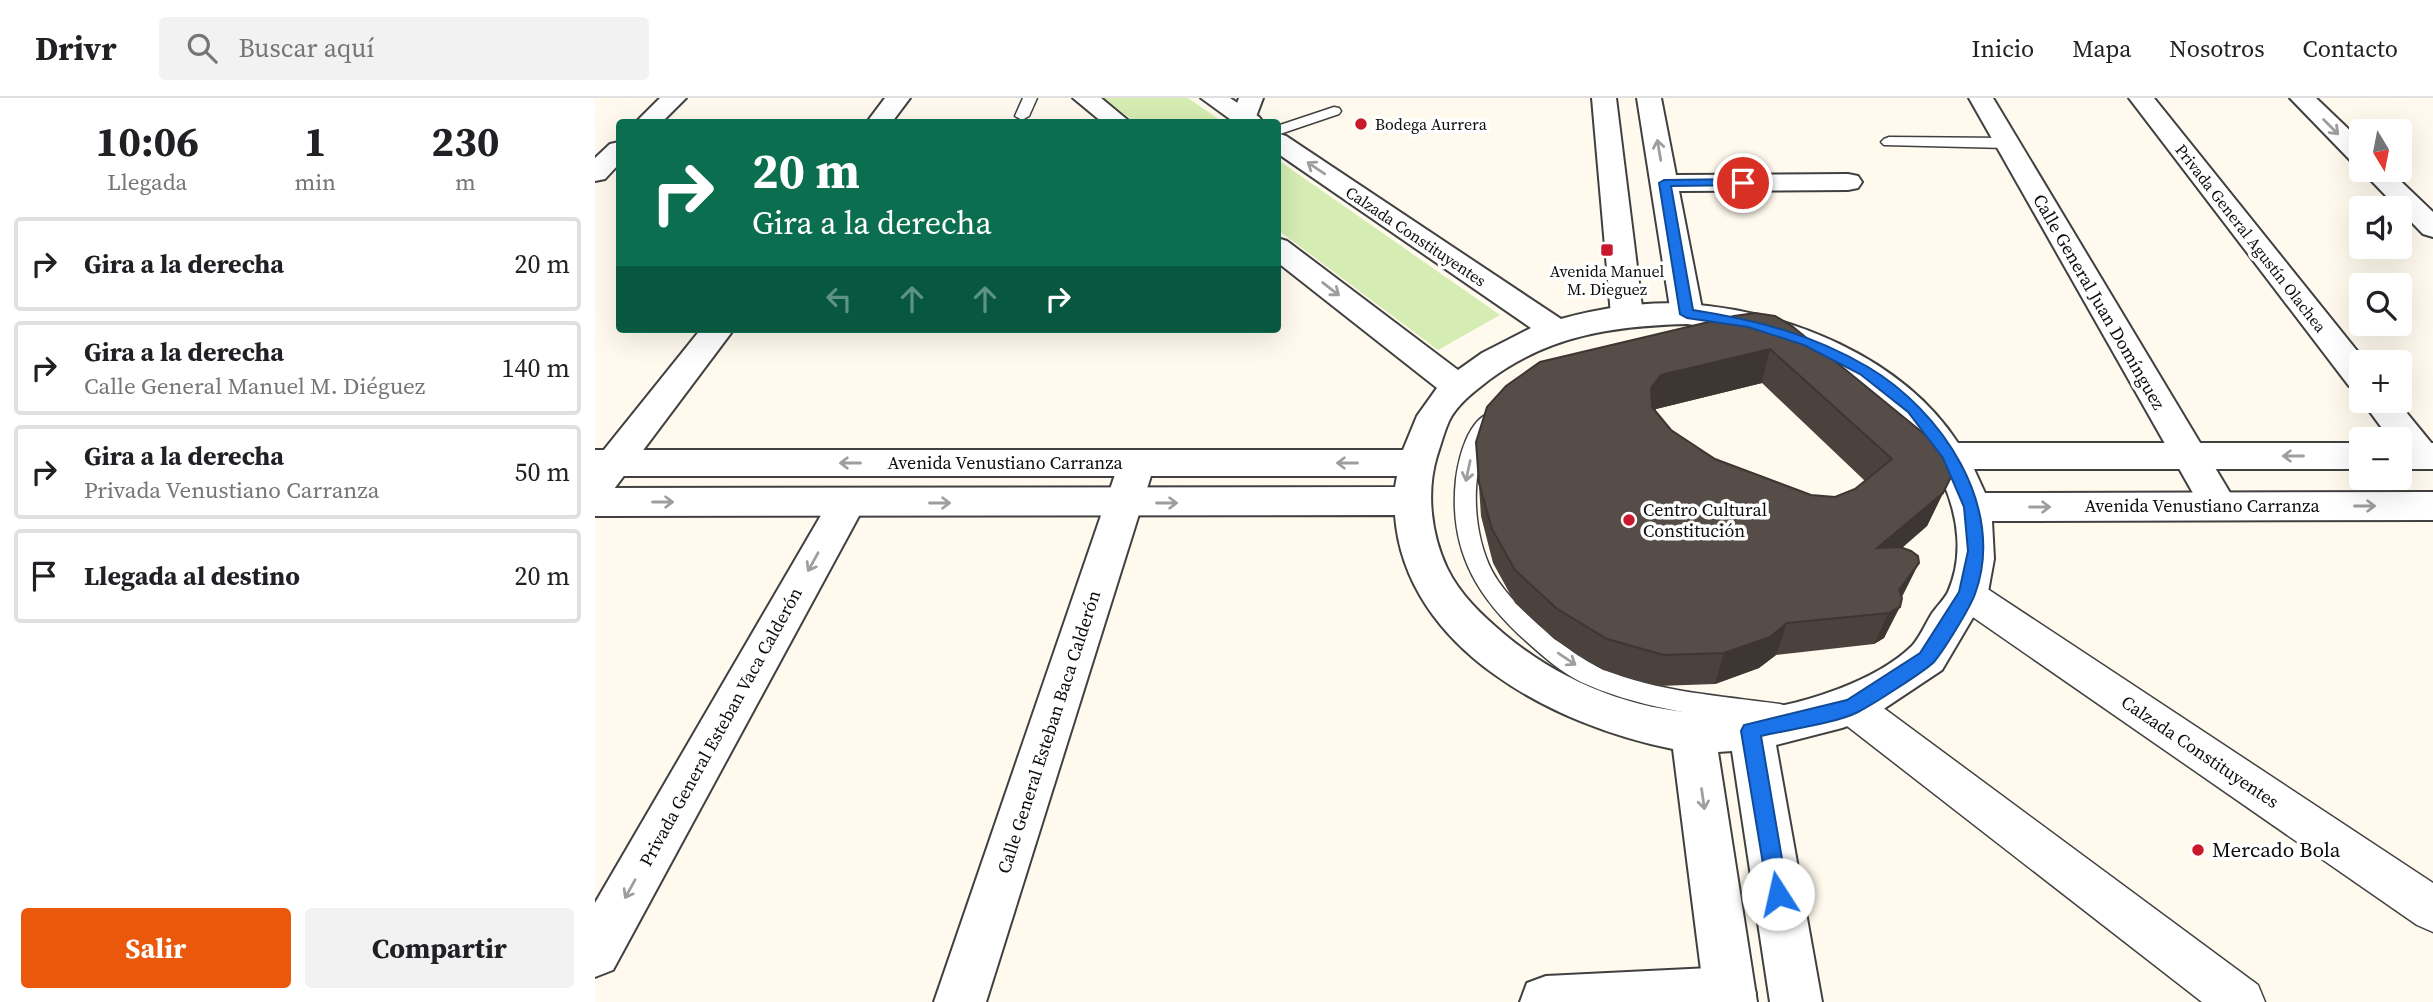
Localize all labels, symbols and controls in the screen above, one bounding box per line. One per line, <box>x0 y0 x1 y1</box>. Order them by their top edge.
search box <box>159 17 649 80</box>
text: Drivr <box>35 26 117 71</box>
icon: search <box>183 29 221 67</box>
text: Buscar aquí <box>239 30 374 66</box>
text: Inicio <box>1972 32 2034 65</box>
text: Mapa <box>2072 32 2131 65</box>
text: Nosotros <box>2169 32 2265 65</box>
text: Contacto <box>2303 32 2398 65</box>
text: 10:06 <box>95 112 199 170</box>
text: 1 <box>304 112 327 170</box>
text: 230 <box>431 112 500 170</box>
place label: Bodega Aurrera <box>1375 113 1488 135</box>
marker: Bodega Aurrera <box>1353 116 1369 132</box>
one-way arrow <box>2323 119 2340 136</box>
north arrow <box>2349 119 2411 182</box>
map controls <box>2349 119 2412 490</box>
text: 20 m <box>752 137 860 204</box>
one-way arrow <box>1651 139 1665 162</box>
street label: Privada General Agustín Olachea <box>2170 139 2332 337</box>
icon: right <box>637 147 728 238</box>
pin <box>1713 153 1773 213</box>
one-way arrow <box>1307 161 1326 175</box>
icon: arrive <box>1724 164 1762 202</box>
text: Llegada <box>107 166 187 198</box>
text: min <box>294 166 336 198</box>
text: m <box>455 166 476 198</box>
street label: Calzada Constituyentes <box>1341 181 1491 291</box>
street label: Calle General Juan Domínguez <box>2027 189 2172 414</box>
button: sound <box>2349 196 2412 259</box>
text: Gira a la derecha <box>752 201 992 245</box>
marker: Avenida Manuel M. Dieguez <box>1599 242 1615 258</box>
icon: right <box>25 245 63 283</box>
text: Gira a la derecha <box>84 246 284 282</box>
text: 20 m <box>515 246 570 282</box>
place label: Avenida Manuel M. Dieguez <box>1550 260 1665 300</box>
button: search <box>2349 273 2412 336</box>
icon: left <box>820 280 858 318</box>
icon: ahead <box>893 280 931 318</box>
icon: ahead <box>966 280 1004 318</box>
icon: right <box>1039 280 1077 318</box>
one-way arrow <box>1322 281 1340 296</box>
text: Gira a la derecha <box>84 334 284 370</box>
icon: right <box>25 349 63 387</box>
text: 140 m <box>502 350 570 386</box>
button: + <box>2349 350 2412 413</box>
text: Calle General Manuel M. Diéguez <box>84 370 425 402</box>
button: − <box>2349 427 2412 490</box>
text: Gira a la derecha <box>84 438 284 474</box>
one-way arrow <box>2281 449 2304 463</box>
street label: Avenida Venustiano Carranza <box>887 450 1123 475</box>
icon: right <box>25 453 63 491</box>
text: 50 m <box>515 454 570 490</box>
one-way arrow <box>839 456 862 470</box>
one-way arrow <box>1336 456 1359 470</box>
one-way arrow <box>1460 459 1473 481</box>
text: Privada Venustiano Carranza <box>84 474 379 506</box>
street label: Avenida Venustiano Carranza <box>2084 493 2320 518</box>
one-way arrow <box>651 495 674 509</box>
one-way arrow <box>928 496 951 510</box>
one-way arrow <box>1155 496 1178 510</box>
place label: Centro Cultural Constitución <box>1643 497 1767 543</box>
one-way arrow <box>2353 499 2376 513</box>
one-way arrow <box>2028 500 2051 514</box>
marker: Centro Cultural Constitución <box>1621 512 1637 528</box>
one-way arrow <box>806 551 819 572</box>
icon: arrive <box>25 557 63 595</box>
text: Llegada al destino <box>84 558 300 594</box>
text: 20 m <box>515 558 570 594</box>
street label: Privada General Esteban Vaca Calderón <box>633 583 808 871</box>
street label: Calle General Esteban Baca Calderón <box>991 587 1106 877</box>
one-way arrow <box>1557 652 1576 666</box>
street label: Calzada Constituyentes <box>2116 689 2284 814</box>
one-way arrow <box>1696 788 1709 810</box>
place label: Mercado Bola <box>2212 835 2341 864</box>
marker: Mercado Bola <box>2190 842 2206 858</box>
position arrow <box>1741 857 1815 931</box>
one-way arrow <box>623 878 636 899</box>
button: Salir <box>21 908 291 988</box>
button: Compartir <box>305 908 574 988</box>

